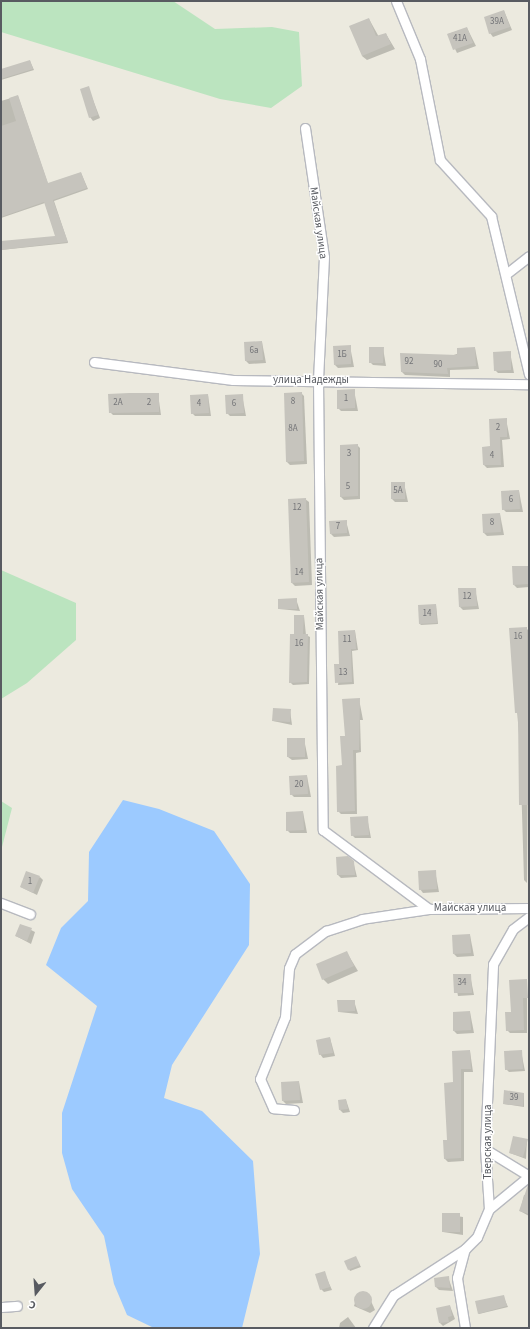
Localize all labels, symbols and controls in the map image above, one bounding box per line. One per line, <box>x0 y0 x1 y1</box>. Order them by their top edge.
house number: 39А <box>490 17 504 27</box>
house number: 41А <box>453 34 467 44</box>
street label: Майская улица <box>306 186 330 260</box>
house number: 6а <box>249 346 259 356</box>
house number: 1Б <box>337 350 347 360</box>
house number: 92 <box>405 357 413 367</box>
house number: 90 <box>434 360 442 370</box>
street label: улица Надежды <box>273 373 349 387</box>
house number: 1 <box>344 394 348 404</box>
house number: 8 <box>291 397 295 407</box>
house number: 2А <box>113 398 123 408</box>
house number: 2 <box>147 398 151 408</box>
house number: 4 <box>197 399 201 409</box>
house number: 6 <box>232 399 236 409</box>
house number: 2 <box>496 423 500 433</box>
house number: 8А <box>288 424 298 434</box>
house number: 3 <box>347 449 351 459</box>
house number: 4 <box>490 451 494 461</box>
house number: 5 <box>346 482 350 492</box>
house number: 5А <box>393 486 403 496</box>
house number: 6 <box>509 495 513 505</box>
house number: 12 <box>293 503 301 513</box>
house number: 8 <box>490 518 494 528</box>
house number: 7 <box>336 522 340 532</box>
street label: Майская улица <box>313 558 327 630</box>
house number: 14 <box>295 568 303 578</box>
house number: 12 <box>463 592 471 602</box>
house number: 14 <box>423 609 431 619</box>
house number: 16 <box>514 632 522 642</box>
house number: 11 <box>343 635 351 645</box>
house number: 16 <box>295 639 303 649</box>
house number: 13 <box>339 668 347 678</box>
house number: 20 <box>295 780 303 790</box>
house number: 1 <box>28 877 32 887</box>
street label: Майская улица <box>434 901 506 915</box>
house number: 34 <box>458 978 466 988</box>
house number: 39 <box>510 1093 518 1103</box>
street label: Тверская улица <box>481 1104 495 1180</box>
north arrow <box>16 1273 56 1313</box>
text: С <box>27 1297 38 1313</box>

